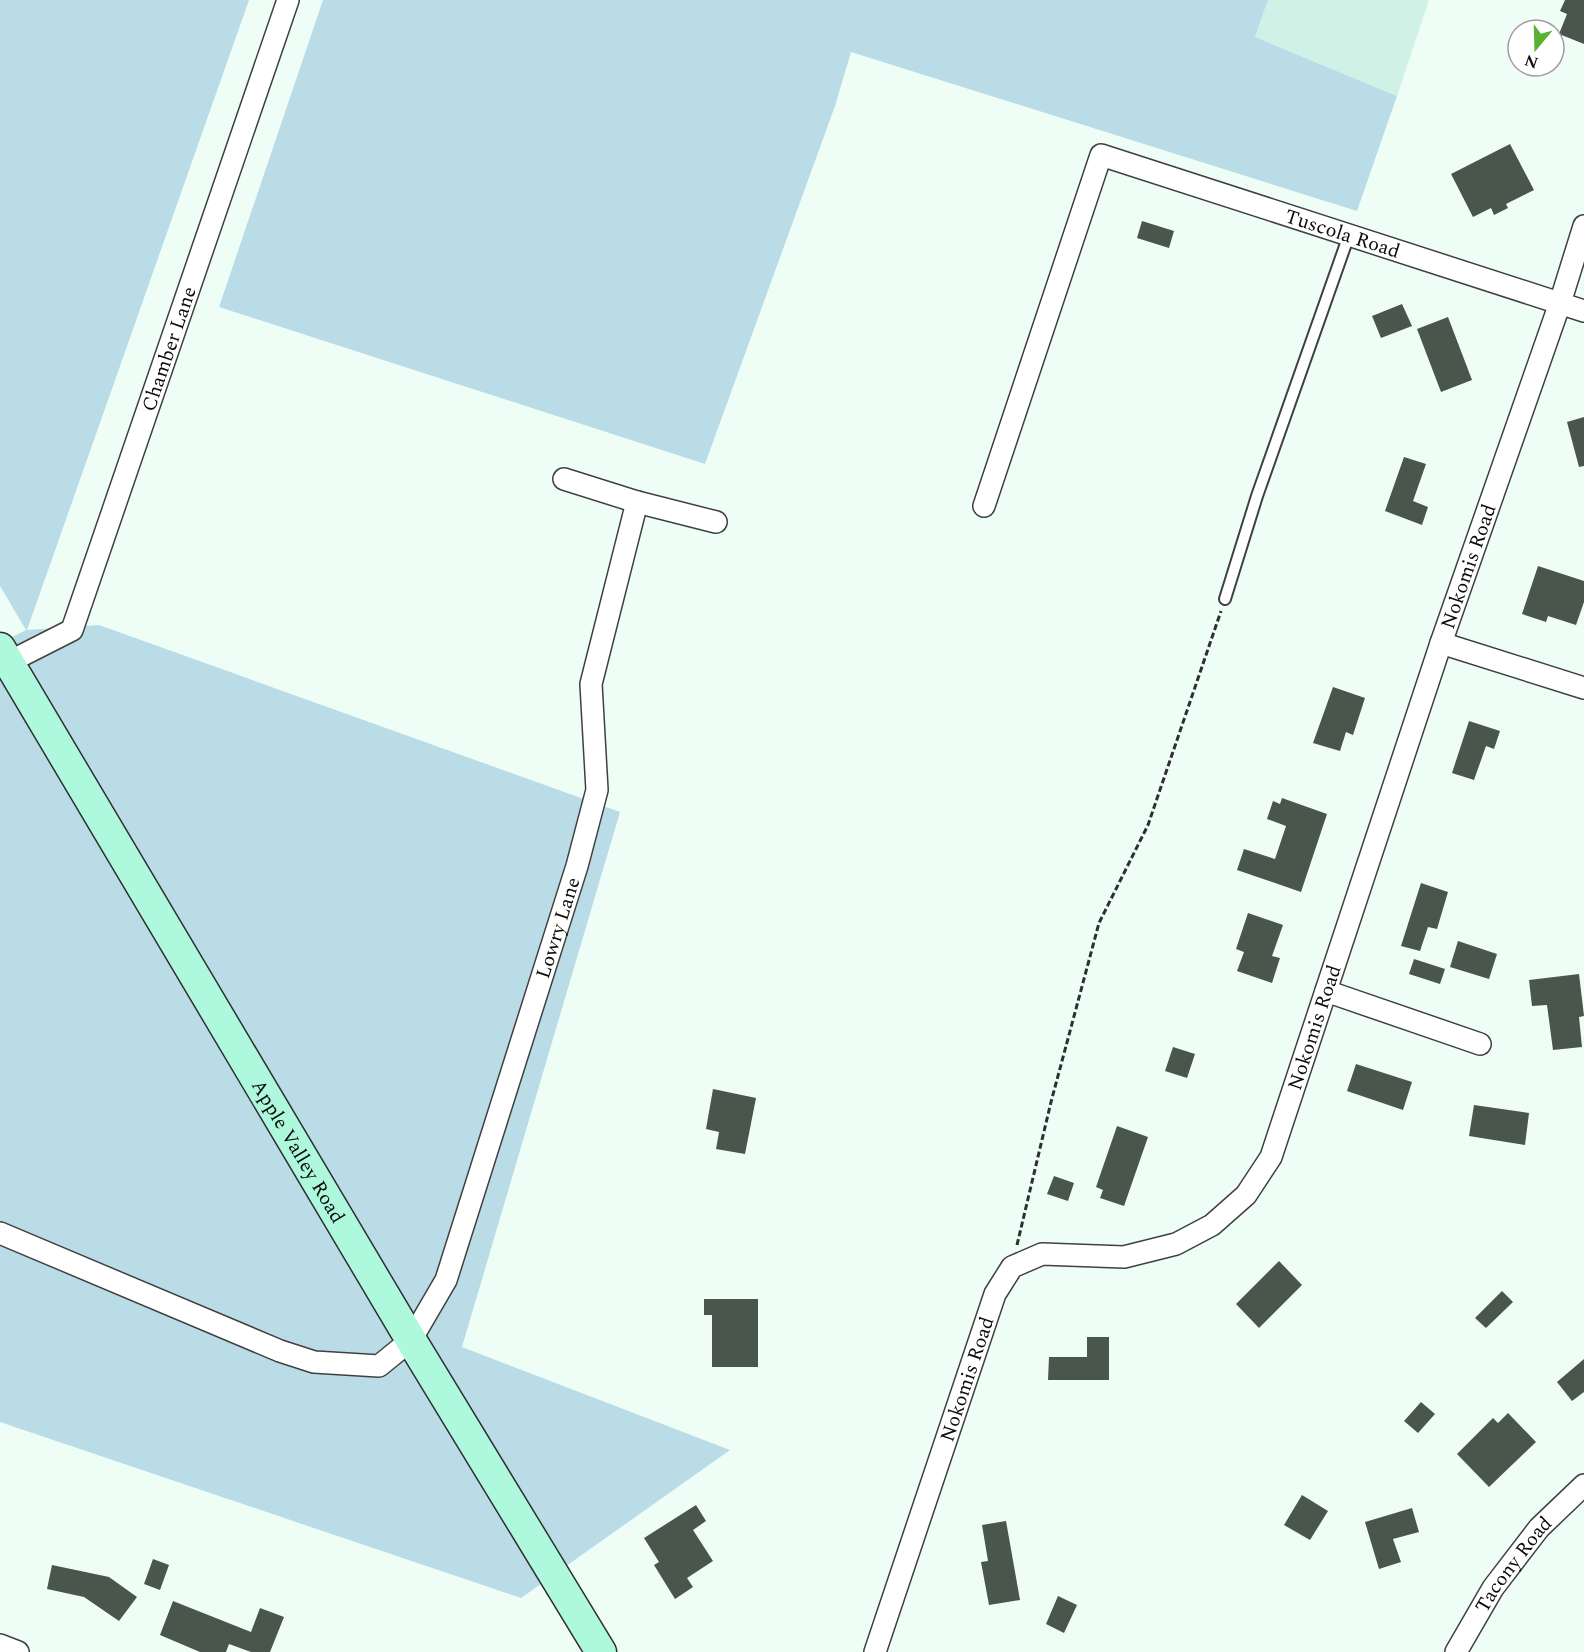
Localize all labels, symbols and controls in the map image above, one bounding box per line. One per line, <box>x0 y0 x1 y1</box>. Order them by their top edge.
north arrow <box>1506 18 1566 78</box>
text: N <box>1521 48 1542 75</box>
street label: Tuscola Road <box>1281 201 1404 267</box>
street label: Chamber Lane <box>134 282 205 416</box>
street label: Nokomis Road <box>1433 500 1504 633</box>
street label: Lowry Lane <box>528 873 589 982</box>
street label: Nokomis Road <box>1280 961 1350 1094</box>
street label: Apple Valley Road <box>243 1074 352 1229</box>
street label: Nokomis Road <box>933 1313 1002 1446</box>
street label: Tacony Road <box>1468 1509 1559 1618</box>

